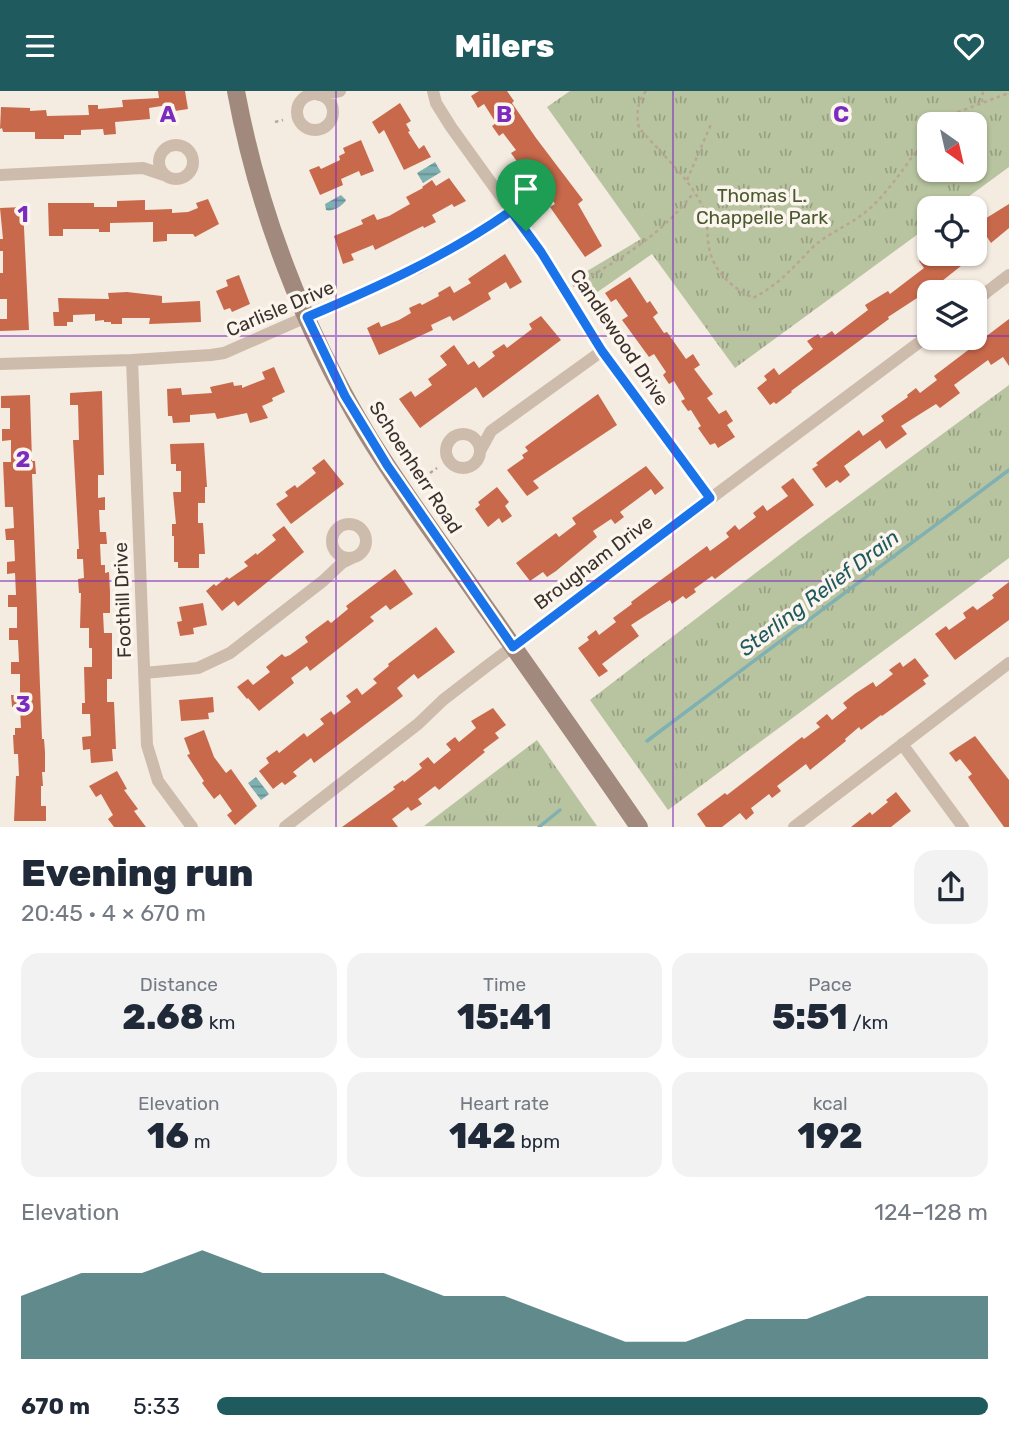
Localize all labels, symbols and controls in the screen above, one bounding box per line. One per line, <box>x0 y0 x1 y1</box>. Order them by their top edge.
icon: menu <box>21 27 59 65</box>
text: Milers <box>455 27 554 65</box>
icon: heart <box>950 27 988 65</box>
text: A <box>160 100 177 128</box>
text: B <box>496 100 512 128</box>
text: C <box>833 100 849 128</box>
north arrow <box>917 112 987 182</box>
map controls <box>917 112 987 350</box>
pin <box>496 159 556 231</box>
icon: arrive <box>507 170 545 208</box>
park label: Thomas L. Chappelle Park <box>696 184 828 229</box>
button: locate <box>917 196 987 266</box>
text: 1 <box>17 200 29 228</box>
street label: Candlewood Drive <box>565 265 674 410</box>
street label: Carlisle Drive <box>223 275 338 341</box>
button: layers <box>917 280 987 350</box>
street label: Schoenherr Road <box>364 397 467 538</box>
text: 2 <box>16 445 30 473</box>
street label: Brougham Drive <box>529 510 657 615</box>
water label: Sterling Relief Drain <box>734 524 904 661</box>
street label: Foothill Drive <box>109 542 136 658</box>
text: 3 <box>15 690 31 718</box>
text: Evening run <box>21 850 254 896</box>
button: share <box>914 850 988 924</box>
text: 20:45 · 4 × 670 m <box>21 899 206 927</box>
text: Distance <box>140 973 218 996</box>
text: Time <box>483 973 526 996</box>
text: Pace <box>808 973 852 996</box>
text: 2.68 <box>122 996 204 1038</box>
text: 15:41 <box>457 996 552 1038</box>
text: 5:51 <box>772 996 848 1038</box>
text: km <box>204 1011 235 1034</box>
text: /km <box>848 1011 888 1034</box>
text: Elevation <box>138 1092 220 1115</box>
text: Heart rate <box>460 1092 549 1115</box>
text: kcal <box>813 1092 848 1115</box>
text: 16 <box>147 1115 189 1157</box>
text: 142 <box>449 1115 516 1157</box>
text: 192 <box>798 1115 863 1157</box>
text: m <box>189 1130 211 1153</box>
text: bpm <box>516 1130 560 1153</box>
text: Elevation <box>21 1198 120 1226</box>
text: 124–128 m <box>874 1198 988 1226</box>
text: 670 m <box>21 1392 90 1420</box>
text: 5:33 <box>133 1392 180 1420</box>

